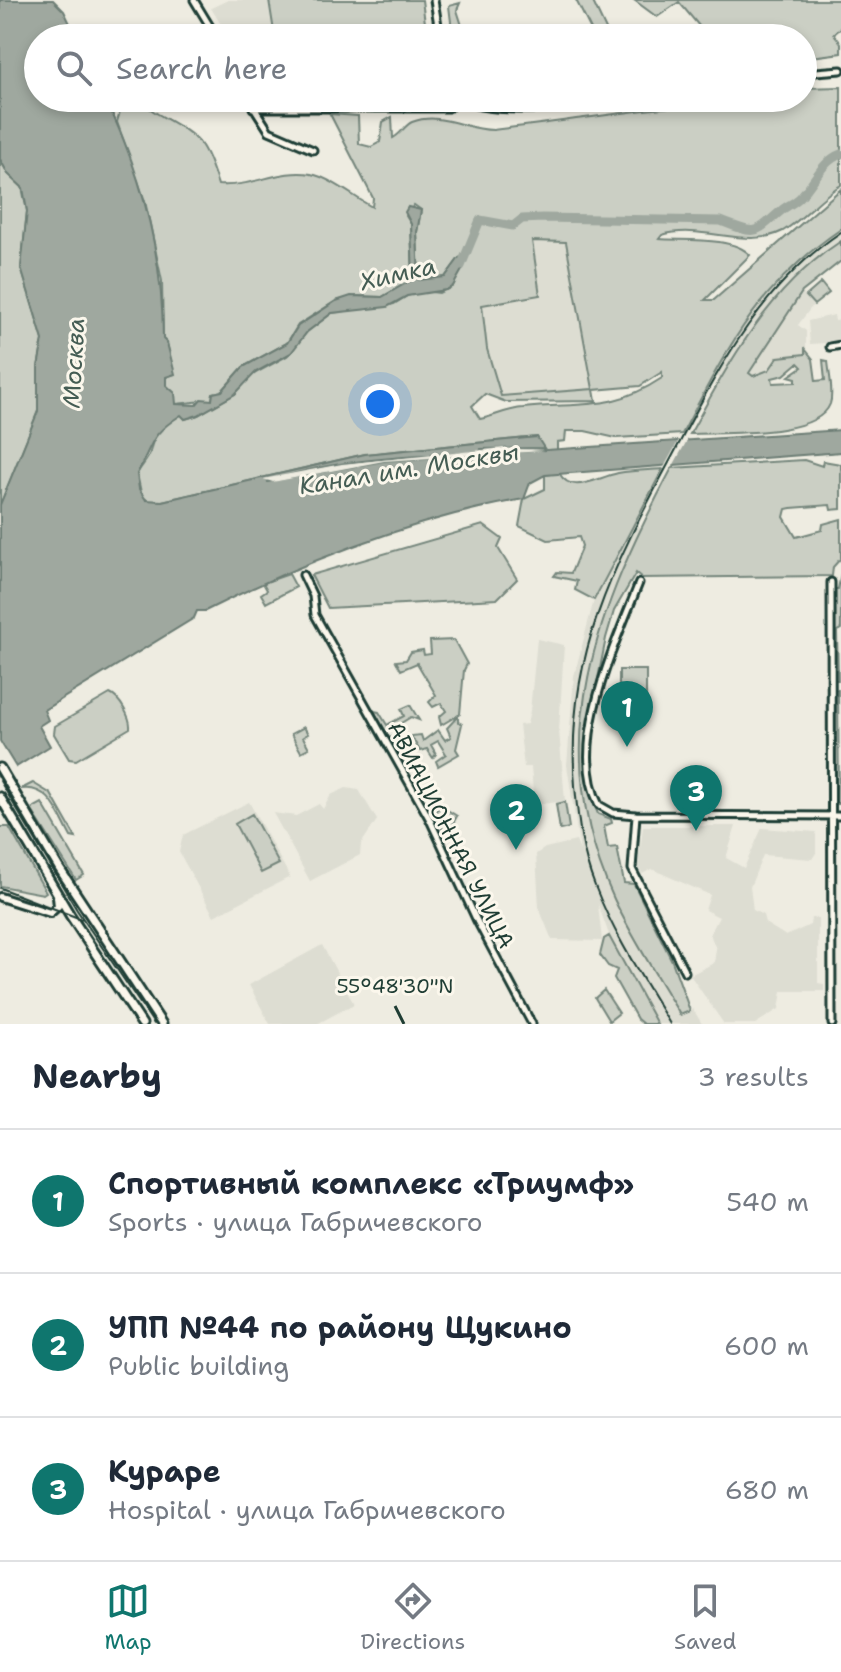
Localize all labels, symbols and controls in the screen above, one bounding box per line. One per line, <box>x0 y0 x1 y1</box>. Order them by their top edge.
search box <box>24 24 817 112</box>
icon: search <box>52 46 96 90</box>
text: Search here <box>116 48 287 89</box>
water label: Химка <box>356 250 439 298</box>
water label: Москва <box>56 317 92 409</box>
your location <box>360 384 400 424</box>
water label: Канал им. Москвы <box>297 436 521 502</box>
pin: 1 <box>601 681 653 747</box>
street label: АВИАЦИОННАЯ УЛИЦА <box>381 716 521 954</box>
pin: 3 <box>670 765 722 831</box>
pin: 2 <box>490 784 542 850</box>
text: 55°48'30"N <box>336 973 454 999</box>
text: Nearby <box>32 1053 162 1099</box>
text: 3 results <box>697 1059 809 1094</box>
text: Спортивный комплекс «Триумф» <box>108 1163 634 1204</box>
text: 1 <box>52 1184 64 1219</box>
text: 540 m <box>726 1184 809 1219</box>
text: Sports · улица Габричевского <box>108 1204 483 1239</box>
text: УПП №44 по району Щукино <box>108 1307 572 1348</box>
text: 2 <box>49 1328 67 1363</box>
text: 600 m <box>724 1328 809 1363</box>
text: Public building <box>108 1348 289 1383</box>
text: Кураре <box>108 1451 221 1492</box>
text: 3 <box>49 1472 67 1507</box>
text: 680 m <box>725 1472 809 1507</box>
text: Hospital · улица Габричевского <box>108 1492 506 1527</box>
tab: Map <box>104 1579 152 1656</box>
tab: Directions <box>360 1579 465 1656</box>
tab: Saved <box>674 1579 737 1656</box>

